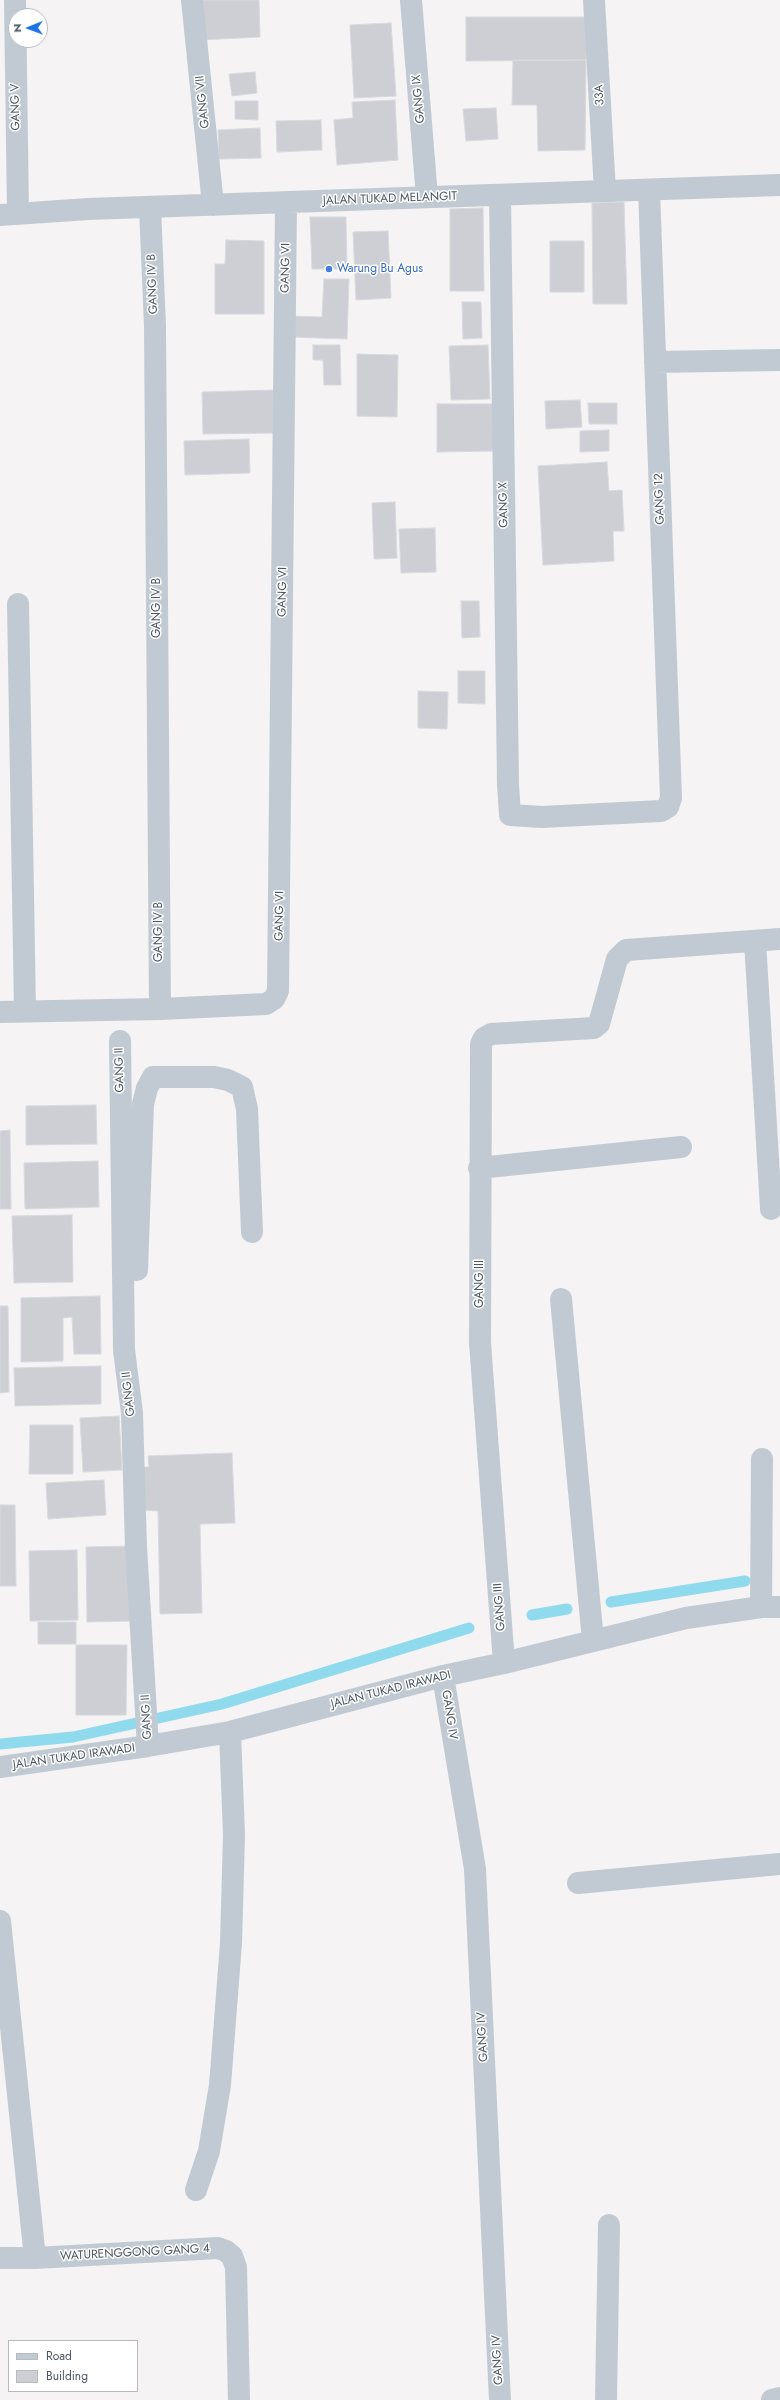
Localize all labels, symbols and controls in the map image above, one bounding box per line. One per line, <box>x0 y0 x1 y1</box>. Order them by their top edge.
north arrow <box>8 8 48 48</box>
text: N <box>9 24 25 33</box>
street label: GANG IX <box>410 74 428 124</box>
street label: GANG VII <box>193 75 213 129</box>
street label: GANG V <box>8 83 24 131</box>
street label: 33A <box>592 84 608 106</box>
street label: JALAN TUKAD MELANGIT <box>323 189 457 209</box>
street label: GANG VI <box>278 243 294 293</box>
street label: GANG IV B <box>145 254 161 314</box>
place label: Warung Bu Agus <box>337 262 423 276</box>
marker: Warung Bu Agus <box>324 264 334 274</box>
street label: GANG 12 <box>652 473 668 525</box>
street label: GANG X <box>496 482 512 528</box>
street label: GANG VI <box>275 567 291 617</box>
street label: GANG IV B <box>150 578 164 638</box>
street label: GANG VI <box>272 891 288 941</box>
street label: GANG IV B <box>152 902 166 962</box>
street label: GANG II <box>112 1047 128 1093</box>
street label: GANG III <box>473 1260 487 1308</box>
street label: GANG II <box>119 1371 139 1417</box>
street label: GANG III <box>491 1583 509 1631</box>
street label: JALAN TUKAD IRAWADI <box>330 1668 452 1712</box>
street label: GANG IV <box>438 1689 460 1741</box>
street label: GANG II <box>139 1694 155 1740</box>
street label: JALAN TUKAD IRAWADI <box>12 1741 136 1773</box>
street label: GANG IV <box>475 2012 491 2062</box>
street label: WATURENGGONG GANG 4 <box>60 2242 210 2264</box>
street label: GANG IV <box>490 2335 506 2385</box>
legend <box>8 2340 138 2392</box>
text: Road <box>46 2347 72 2365</box>
text: Building <box>46 2367 88 2385</box>

